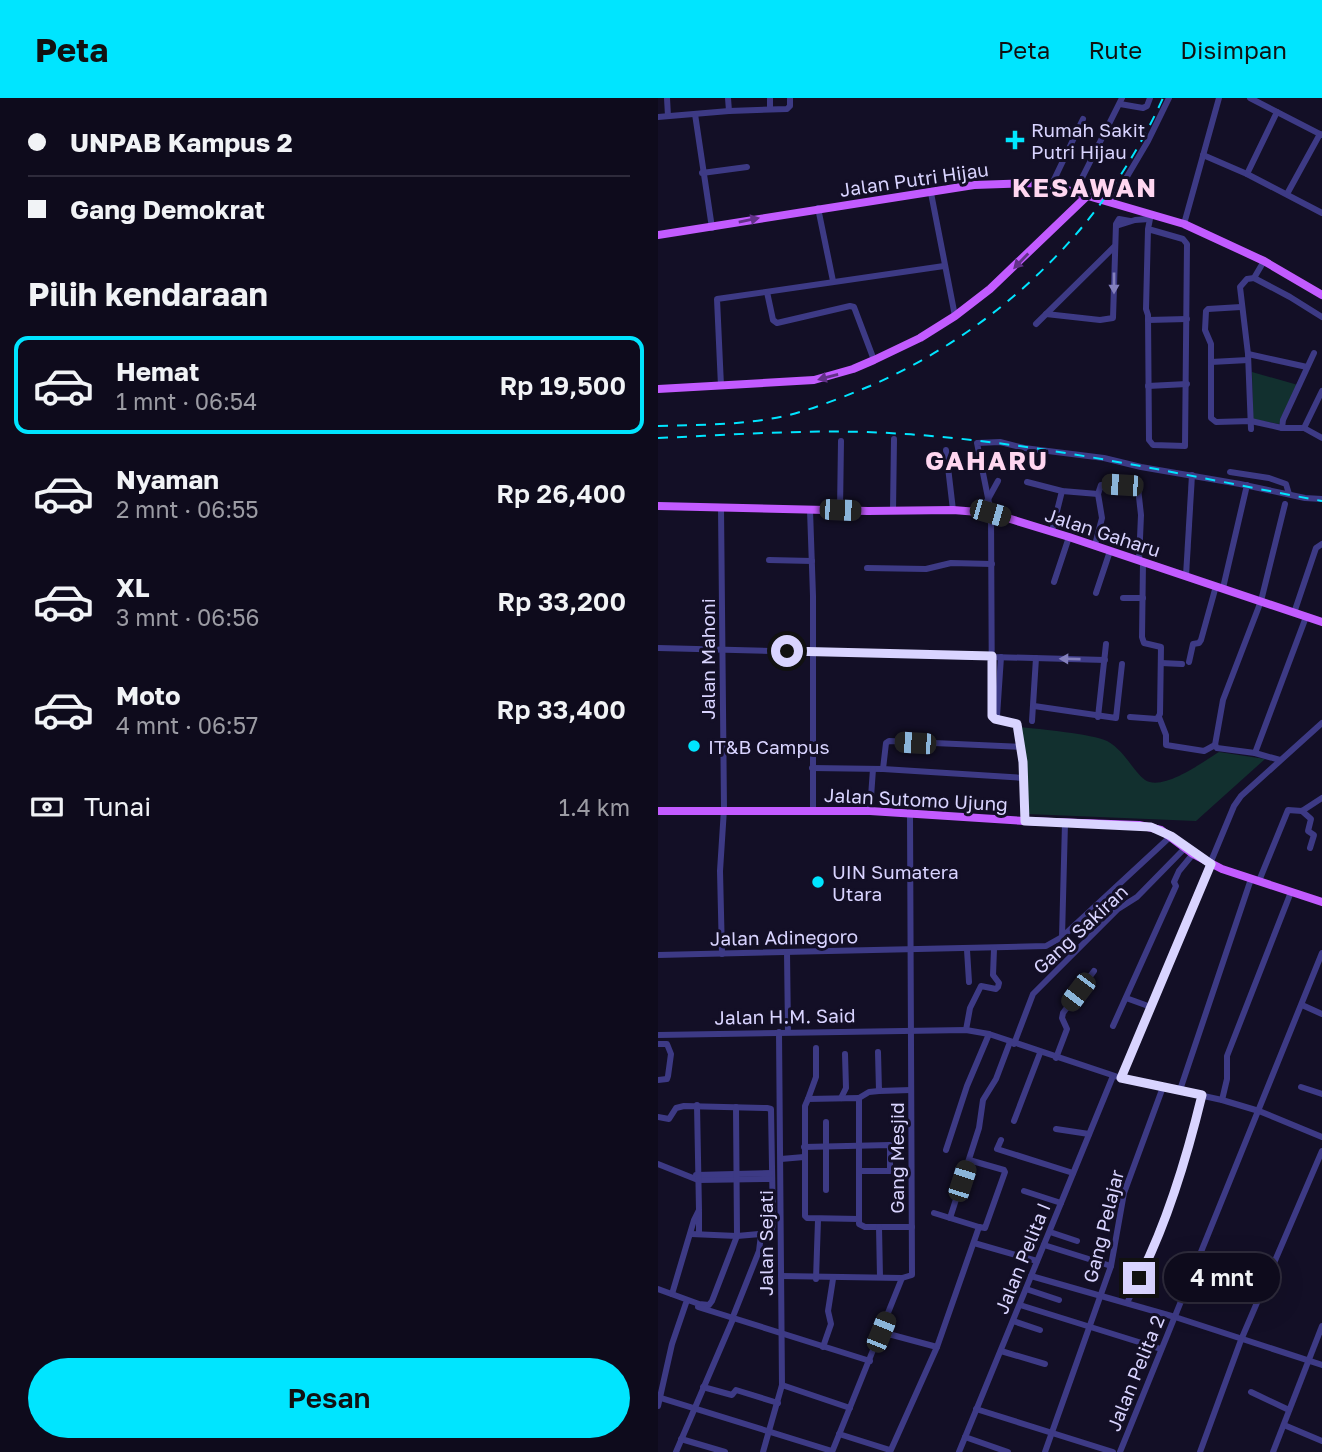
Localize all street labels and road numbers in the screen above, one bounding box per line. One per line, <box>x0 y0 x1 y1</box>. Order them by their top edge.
street label: Jalan Putri Hijau <box>838 157 990 201</box>
street label: Jalan Gaharu <box>1042 503 1164 561</box>
street label: Jalan Mahoni <box>696 598 719 720</box>
street label: Jalan Sutomo Ujung <box>824 783 1008 815</box>
street label: Gang Sakiran <box>1028 879 1132 979</box>
street label: Jalan Adinegoro <box>710 924 858 950</box>
street label: Jalan H.M. Said <box>714 1003 856 1029</box>
street label: Gang Mesjid <box>885 1102 908 1214</box>
street label: Gang Pelajar <box>1078 1167 1128 1285</box>
street label: Jalan Sejati <box>754 1190 777 1296</box>
street label: Jalan Pelita I <box>989 1199 1055 1317</box>
street label: Jalan Pelita 2 <box>1101 1312 1169 1434</box>

